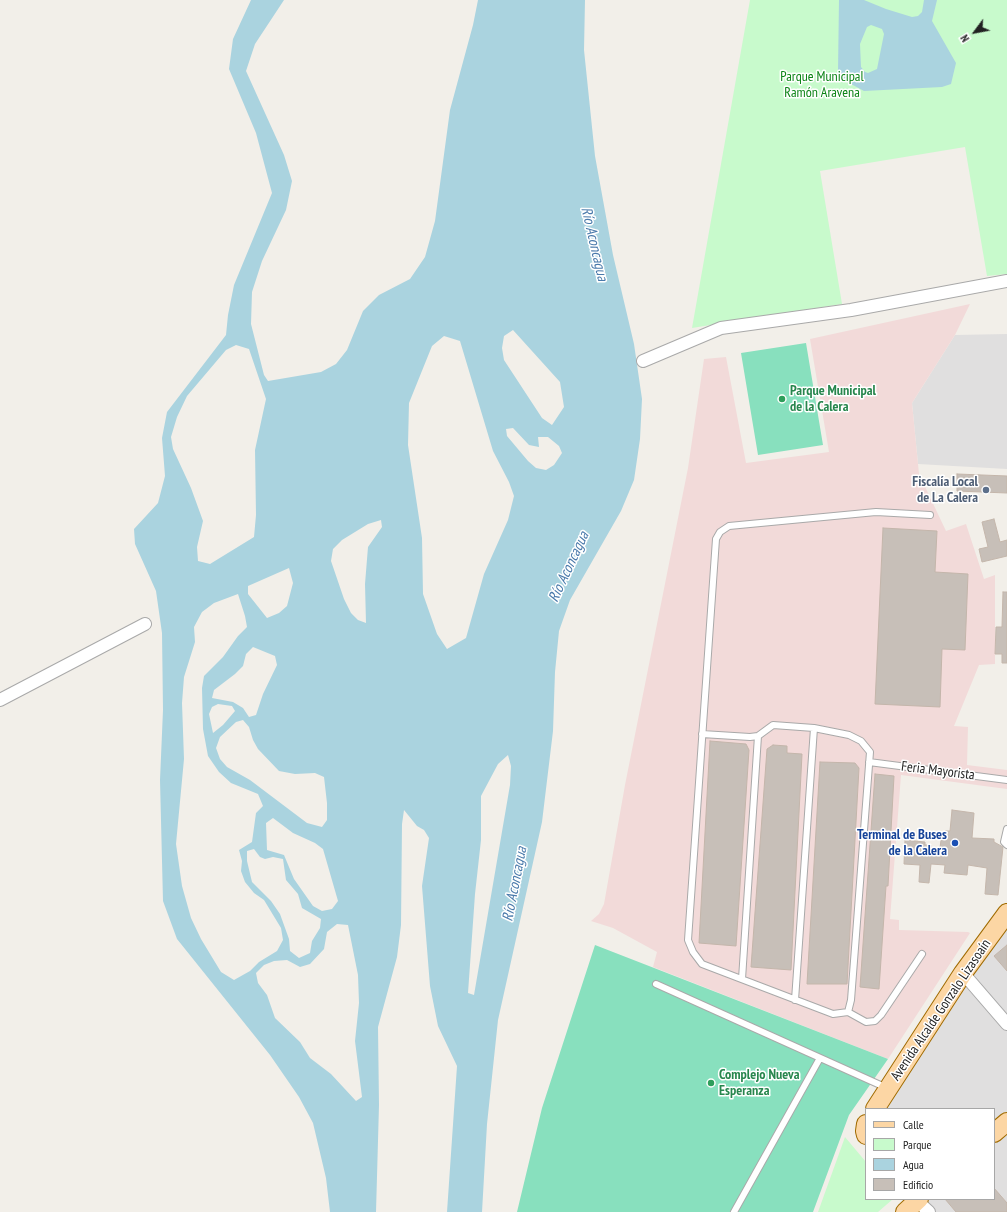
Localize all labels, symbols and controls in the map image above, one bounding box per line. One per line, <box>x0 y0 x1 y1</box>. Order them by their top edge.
north arrow <box>955 12 995 52</box>
text: N <box>957 32 972 45</box>
park label: Parque Municipal Ramón Aravena <box>780 69 864 102</box>
water label: Río Aconcagua <box>577 205 611 283</box>
place label: Parque Municipal de la Calera <box>790 383 876 416</box>
marker: Parque Municipal de la Calera <box>777 394 787 404</box>
place label: Fiscalía Local de La Calera <box>912 474 978 506</box>
marker: Fiscalía Local de La Calera <box>981 485 991 495</box>
water label: Río Aconcagua <box>545 529 593 605</box>
street label: Feria Mayorista <box>900 758 976 784</box>
place label: Terminal de Buses de la Calera <box>857 827 947 860</box>
marker: Terminal de Buses de la Calera <box>950 838 960 848</box>
water label: Río Aconcagua <box>499 845 531 923</box>
street label: Avenida Alcalde Gonzalo Lizasoaín <box>887 936 995 1084</box>
place label: Complejo Nueva Esperanza <box>719 1067 799 1100</box>
marker: Complejo Nueva Esperanza <box>706 1078 716 1088</box>
legend <box>865 1108 995 1200</box>
text: Calle <box>903 1117 924 1132</box>
text: Parque <box>903 1137 932 1152</box>
text: Agua <box>903 1157 924 1172</box>
text: Edificio <box>903 1177 933 1192</box>

